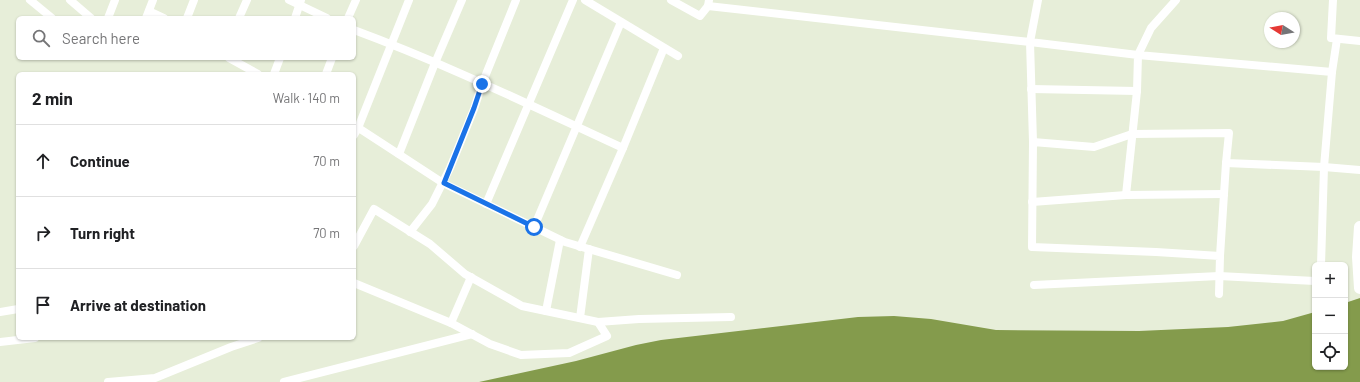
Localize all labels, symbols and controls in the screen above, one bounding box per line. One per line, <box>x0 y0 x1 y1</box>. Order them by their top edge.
north arrow <box>1264 12 1300 48</box>
search box <box>16 16 356 60</box>
icon: search <box>30 27 52 49</box>
text: Search here <box>62 29 140 47</box>
route end <box>473 75 491 93</box>
text: 2 min <box>32 88 73 108</box>
text: Walk · 140 m <box>273 90 340 106</box>
icon: ahead <box>32 150 54 172</box>
text: Continue <box>70 152 130 170</box>
text: 70 m <box>313 153 340 169</box>
route start <box>525 218 543 236</box>
icon: right <box>32 222 54 244</box>
text: Turn right <box>70 224 135 242</box>
text: 70 m <box>313 225 340 241</box>
map controls <box>1312 262 1348 370</box>
button: + <box>1312 262 1348 298</box>
icon: arrive <box>32 294 54 316</box>
text: Arrive at destination <box>70 296 206 314</box>
button: − <box>1312 298 1348 334</box>
button: locate <box>1312 334 1348 370</box>

